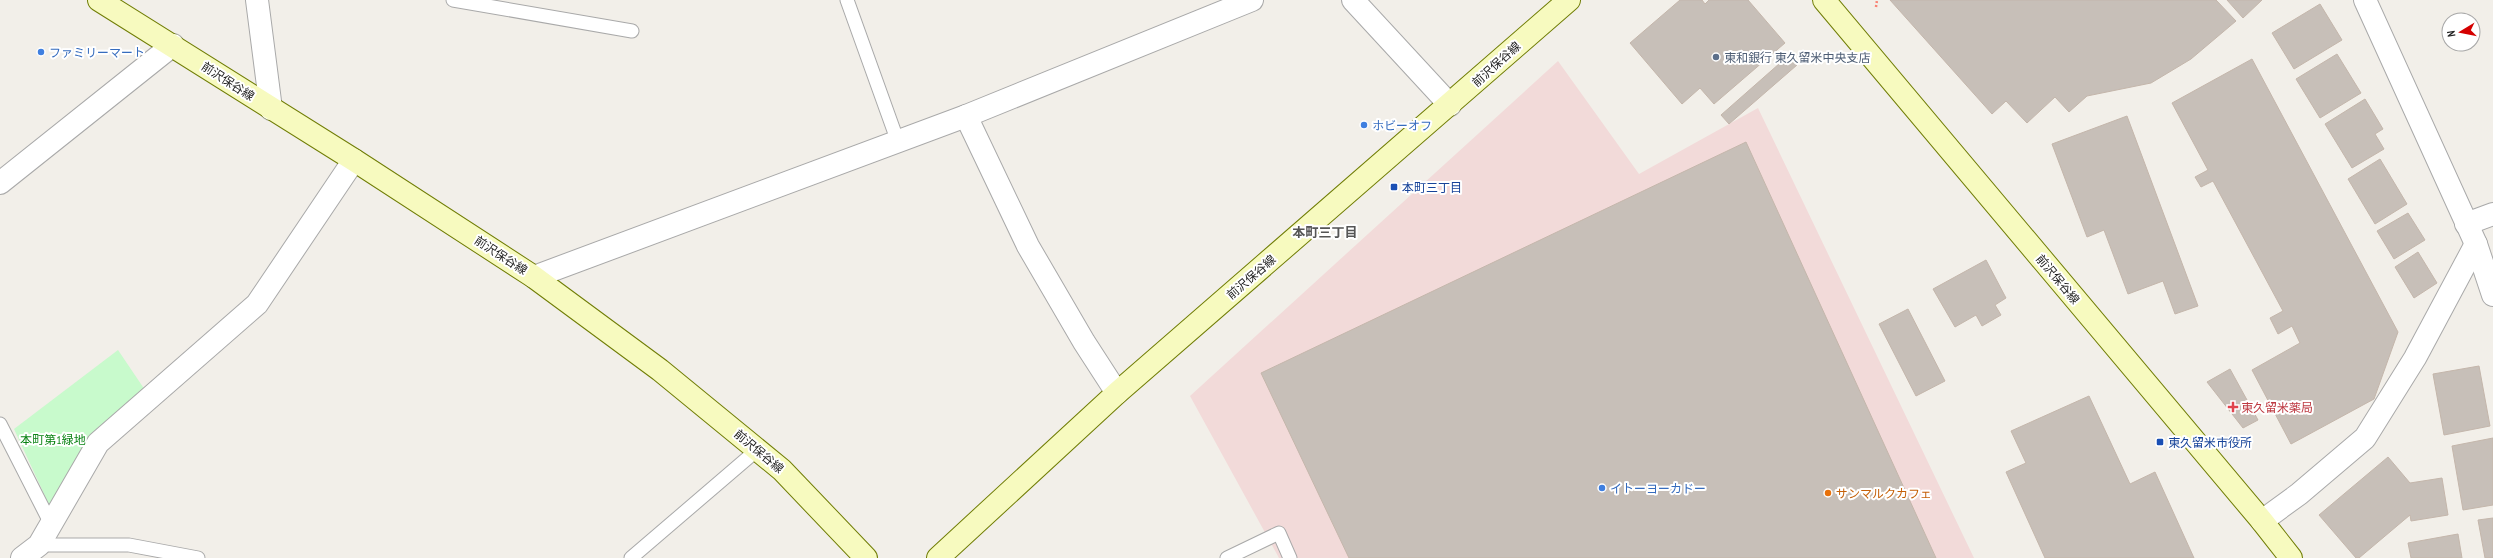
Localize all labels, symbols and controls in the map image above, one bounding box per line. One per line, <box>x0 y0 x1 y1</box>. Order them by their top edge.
north arrow <box>2441 12 2481 52</box>
text: N <box>2444 30 2459 38</box>
street label: 前沢保谷線 <box>1469 38 1523 90</box>
place label: ファミリーマート <box>49 45 145 60</box>
marker: ファミリーマート <box>36 47 46 57</box>
place label: 東和銀行 東久留米中央支店 <box>1724 50 1871 65</box>
marker: 東和銀行 東久留米中央支店 <box>1711 52 1721 62</box>
street label: 前沢保谷線 <box>199 58 257 104</box>
place label: ホビーオフ <box>1372 118 1432 133</box>
marker: ホビーオフ <box>1359 120 1369 130</box>
place label: 本町三丁目 <box>1402 180 1462 195</box>
marker: 本町三丁目 <box>1389 182 1399 192</box>
district label: 本町三丁目 <box>1292 224 1358 241</box>
street label: 前沢保谷線 <box>472 232 530 278</box>
street label: 前沢保谷線 <box>2033 251 2083 307</box>
street label: 前沢保谷線 <box>1223 252 1279 302</box>
place label: 東久留米薬局 <box>2241 400 2313 415</box>
marker: 東久留米薬局 <box>2228 402 2238 412</box>
street label: 前沢保谷線 <box>731 426 787 476</box>
park label: 本町第1緑地 <box>20 432 86 447</box>
place label: 東久留米市役所 <box>2168 435 2252 450</box>
marker: 東久留米市役所 <box>2155 437 2165 447</box>
place label: イトーヨーカドー <box>1610 481 1706 496</box>
marker: イトーヨーカドー <box>1597 483 1607 493</box>
place label: サンマルクカフェ <box>1836 486 1932 501</box>
marker: サンマルクカフェ <box>1823 488 1833 498</box>

